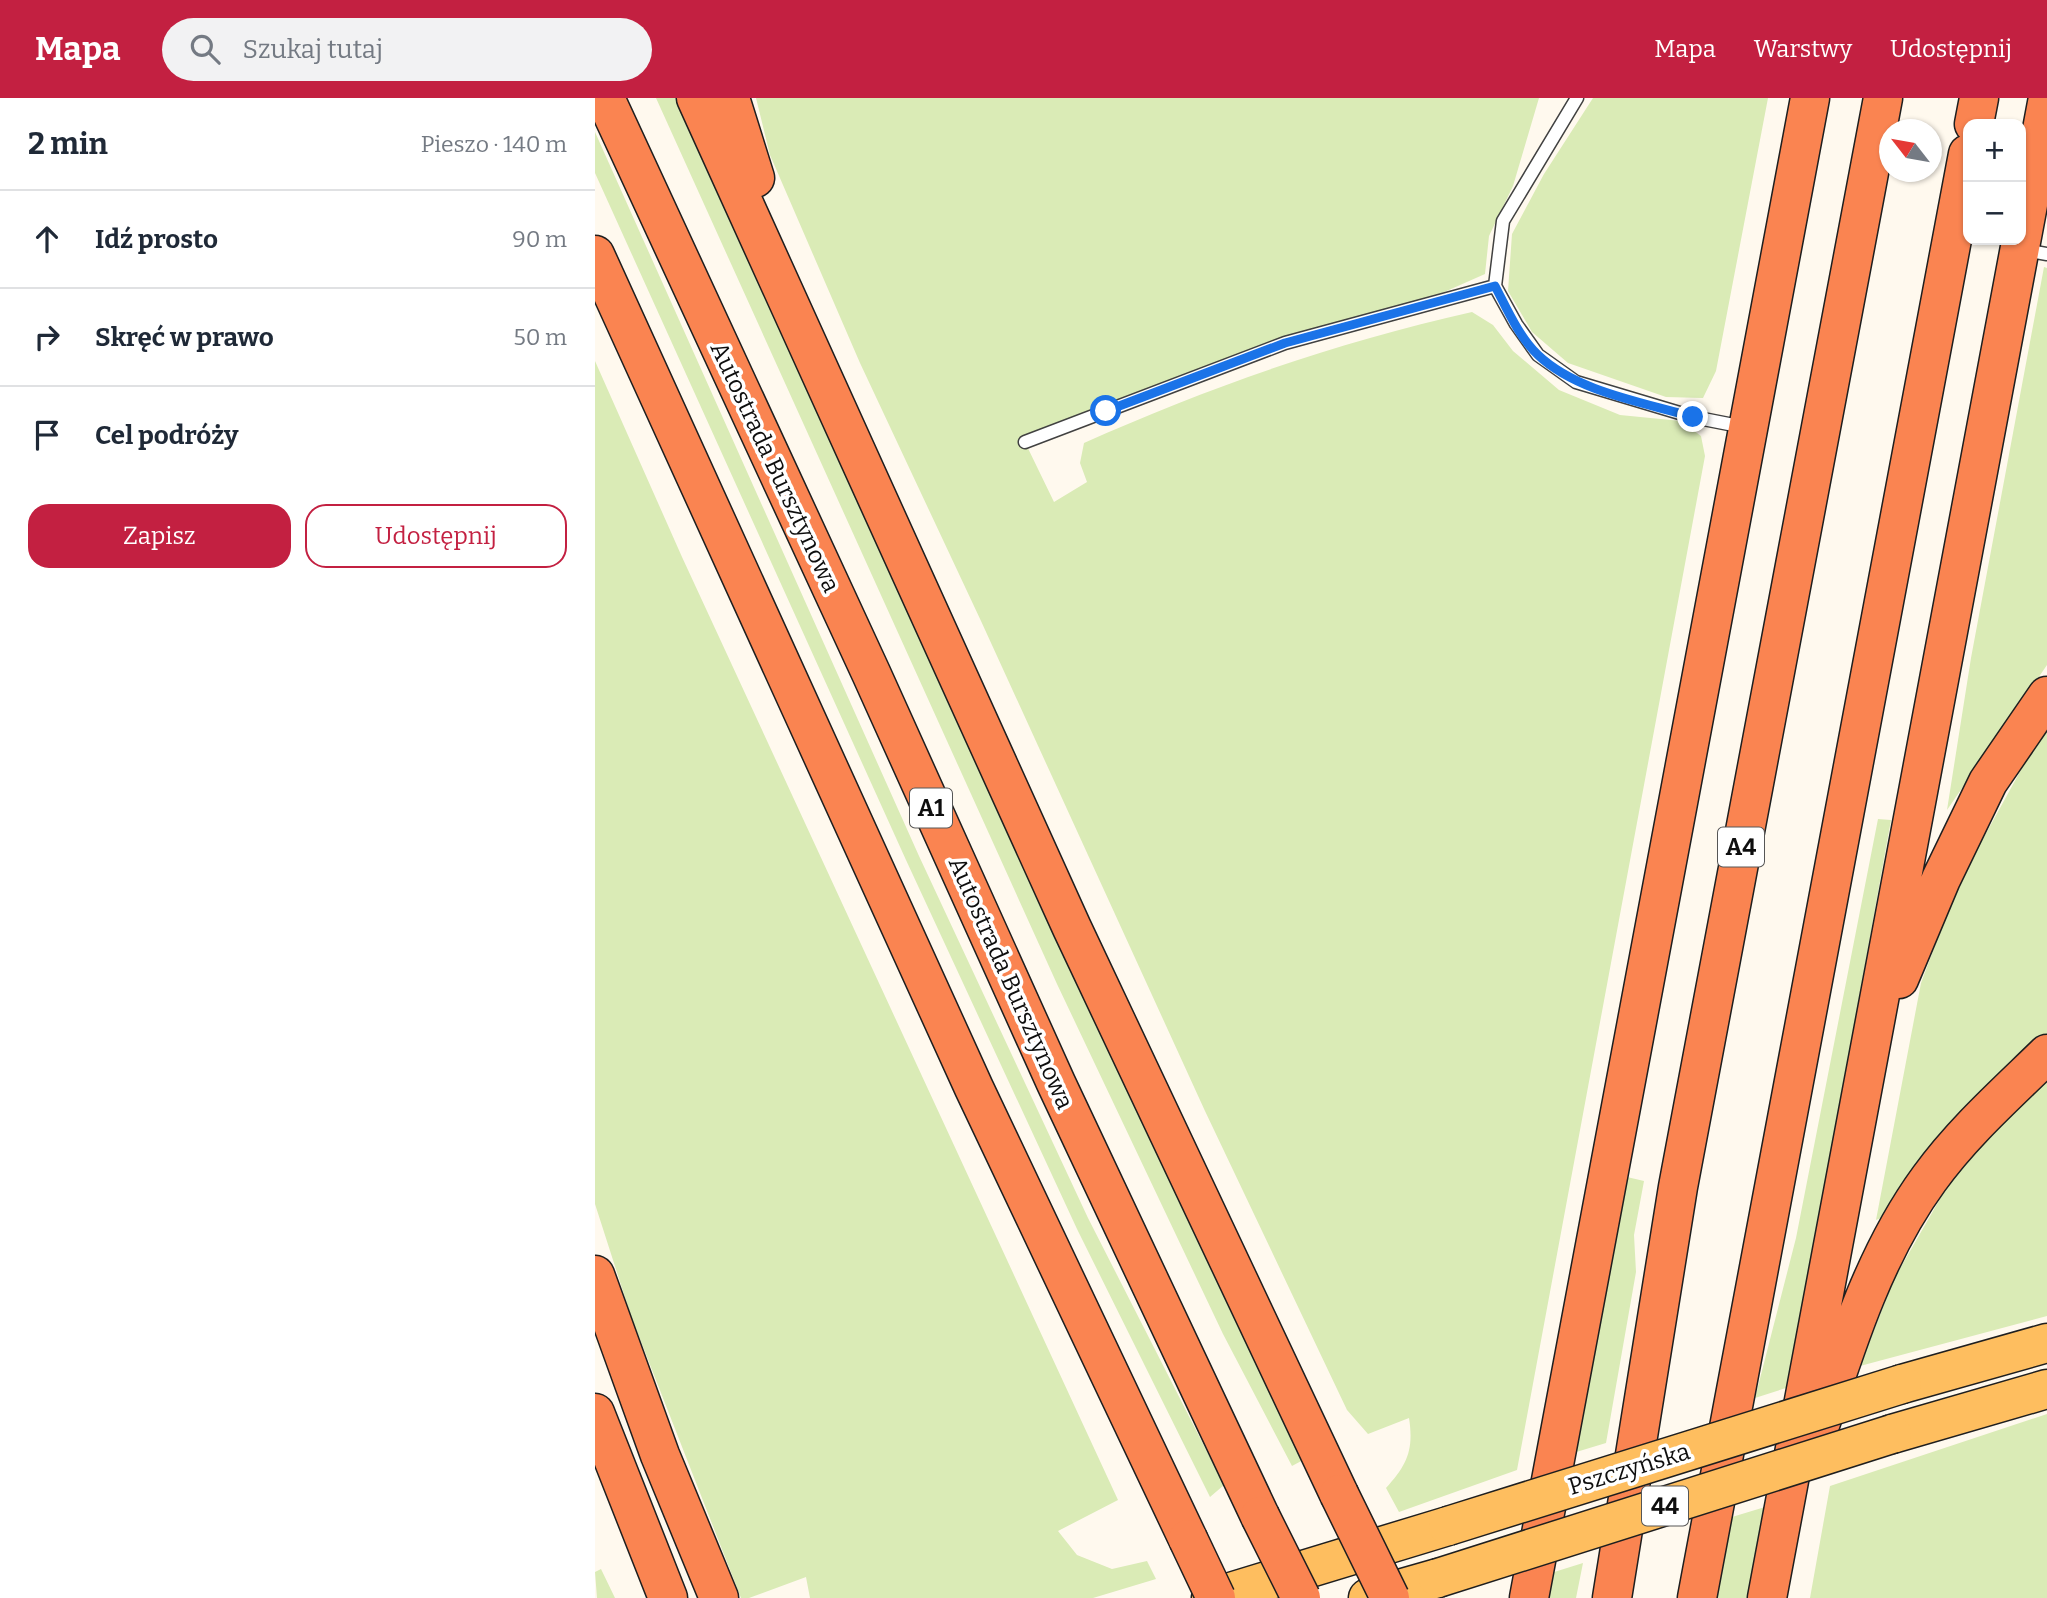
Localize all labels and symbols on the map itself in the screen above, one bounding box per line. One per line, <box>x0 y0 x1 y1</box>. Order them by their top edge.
north arrow <box>1879 119 1942 182</box>
street label: Autostrada Bursztynowa <box>705 337 845 597</box>
route start <box>1090 395 1121 426</box>
route end <box>1677 401 1708 432</box>
road number: A1 <box>910 788 952 828</box>
road number: A4 <box>1718 828 1764 866</box>
street label: Autostrada Bursztynowa <box>943 853 1079 1113</box>
street label: Pszczyńska <box>1565 1437 1693 1501</box>
road number: 44 <box>1642 1486 1688 1526</box>

